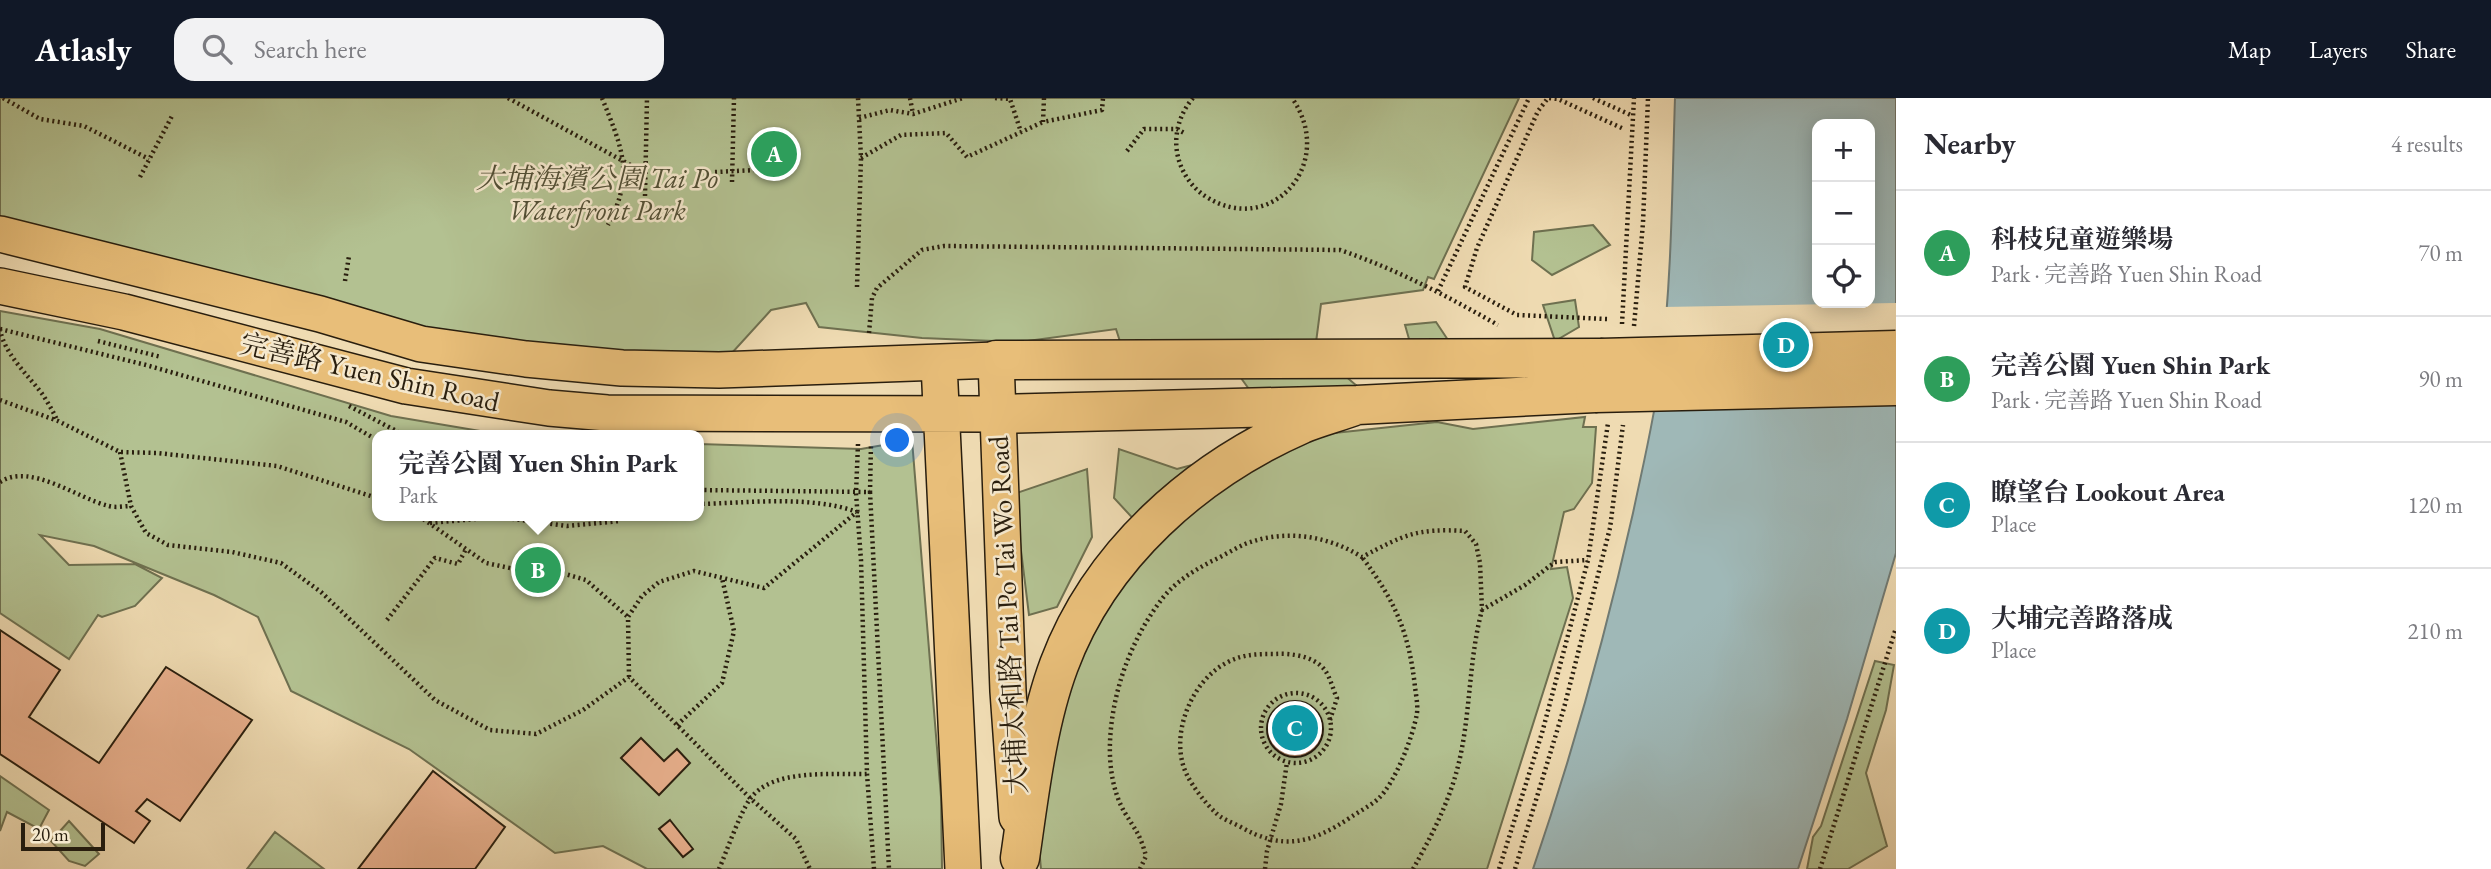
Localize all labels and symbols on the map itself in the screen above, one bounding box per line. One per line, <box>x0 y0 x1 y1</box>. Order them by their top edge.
pin: A <box>751 128 797 180</box>
park label: 大埔海濱公園 Tai Po Waterfront Park <box>476 160 718 228</box>
pin: D <box>1763 319 1809 371</box>
street label: 完善路 Yuen Shin Road <box>237 325 504 420</box>
your location <box>880 423 914 457</box>
street label: 大埔太和路 Tai Po Tai Wo Road <box>980 434 1034 795</box>
pin: B <box>515 544 561 596</box>
pin: C <box>1272 702 1318 754</box>
scale bar <box>21 820 105 852</box>

